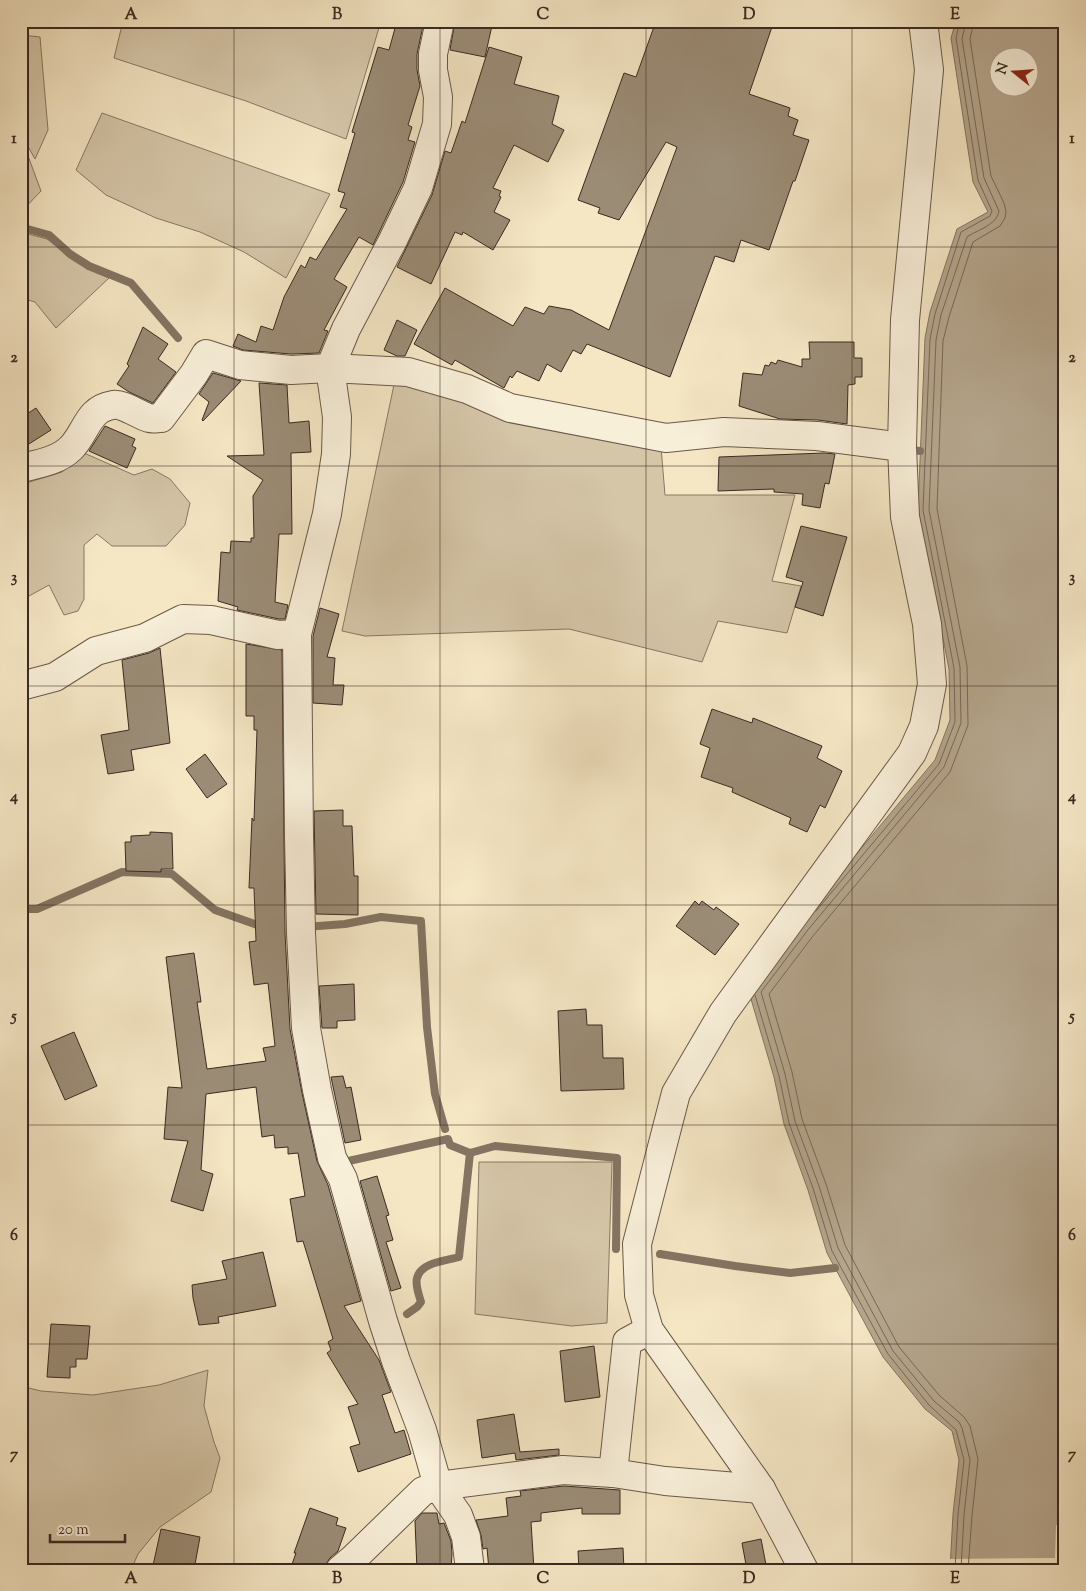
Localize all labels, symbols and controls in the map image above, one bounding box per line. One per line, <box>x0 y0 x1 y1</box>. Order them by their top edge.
text: A <box>125 4 138 27</box>
text: B <box>332 4 342 27</box>
text: C <box>537 4 550 27</box>
text: D <box>743 4 756 27</box>
text: E <box>950 4 960 27</box>
north arrow <box>988 48 1038 98</box>
text: N <box>992 61 1015 77</box>
text: 1 <box>11 128 17 151</box>
text: 1 <box>1069 128 1075 151</box>
text: 2 <box>10 347 18 370</box>
text: 2 <box>1068 347 1076 370</box>
text: 3 <box>11 567 18 590</box>
text: 3 <box>1069 567 1076 590</box>
text: 4 <box>9 786 18 809</box>
text: 4 <box>1067 786 1076 809</box>
text: 5 <box>9 1006 17 1029</box>
text: 5 <box>1067 1006 1075 1029</box>
text: 6 <box>10 1225 18 1248</box>
text: 6 <box>1068 1225 1076 1248</box>
text: 7 <box>10 1444 19 1467</box>
text: 7 <box>1068 1444 1077 1467</box>
scale bar <box>50 1511 125 1543</box>
text: 20 m <box>58 1520 89 1541</box>
text: A <box>125 1568 138 1591</box>
text: B <box>332 1568 342 1591</box>
text: C <box>537 1568 550 1591</box>
text: D <box>743 1568 756 1591</box>
text: E <box>950 1568 960 1591</box>

